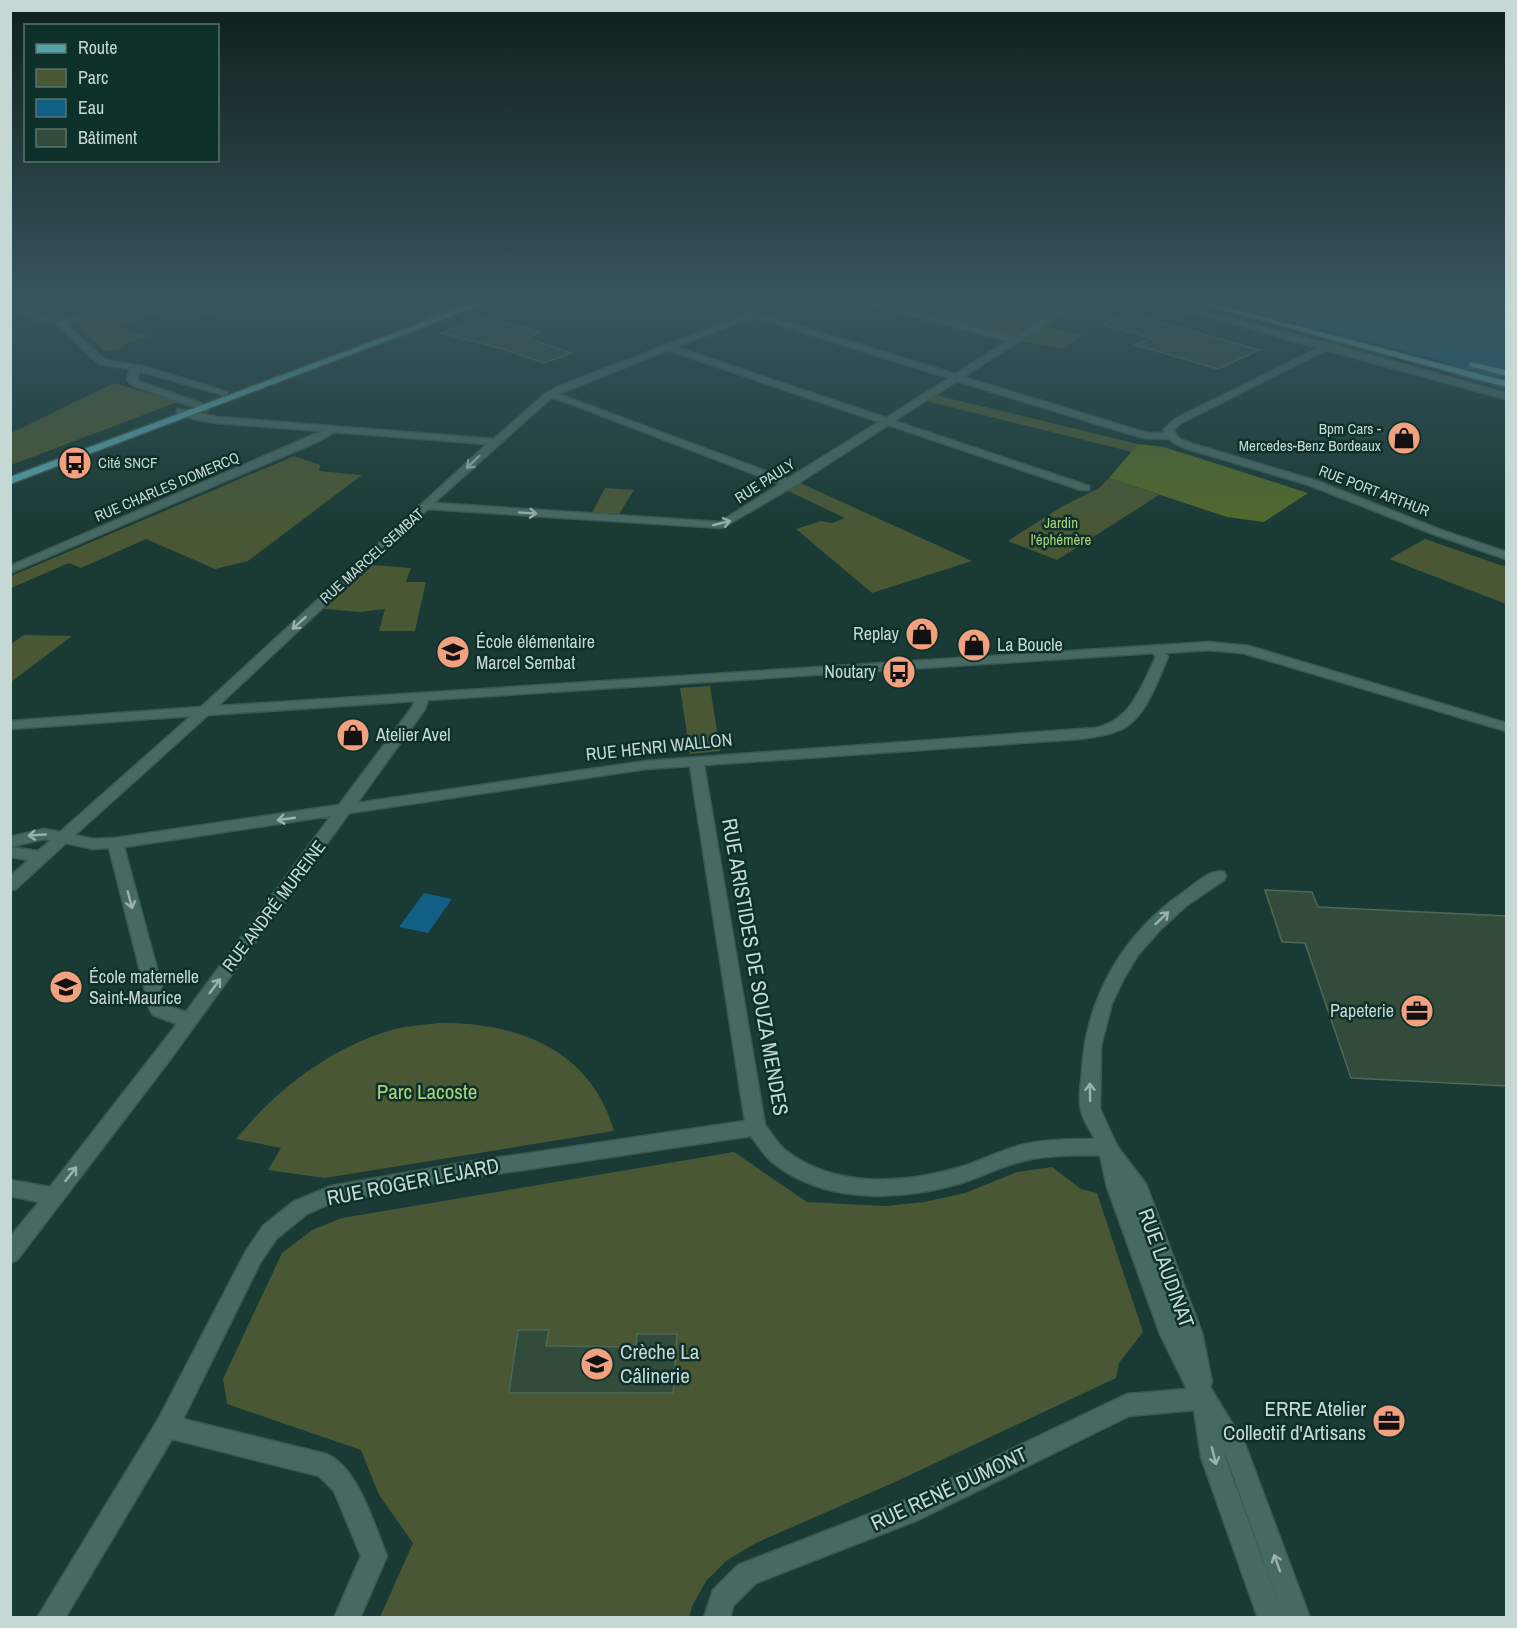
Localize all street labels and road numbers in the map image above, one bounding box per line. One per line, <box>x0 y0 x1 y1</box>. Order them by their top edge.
street label: RUE CHARLES DOMERCQ <box>91 447 242 527</box>
street label: RUE PAULY <box>731 453 800 508</box>
street label: RUE PORT ARTHUR <box>1316 460 1433 521</box>
street label: RUE MARCEL SEMBAT <box>315 503 429 608</box>
street label: RUE HENRI WALLON <box>585 726 733 767</box>
street label: RUE ARISTIDES DE SOUZA MENDES <box>715 816 796 1118</box>
street label: RUE ANDRÉ MUREINE <box>216 835 331 976</box>
street label: RUE ROGER LEJARD <box>324 1151 502 1212</box>
street label: RUE LAUDINAT <box>1131 1204 1202 1332</box>
street label: RUE RENÉ DUMONT <box>866 1439 1032 1537</box>

